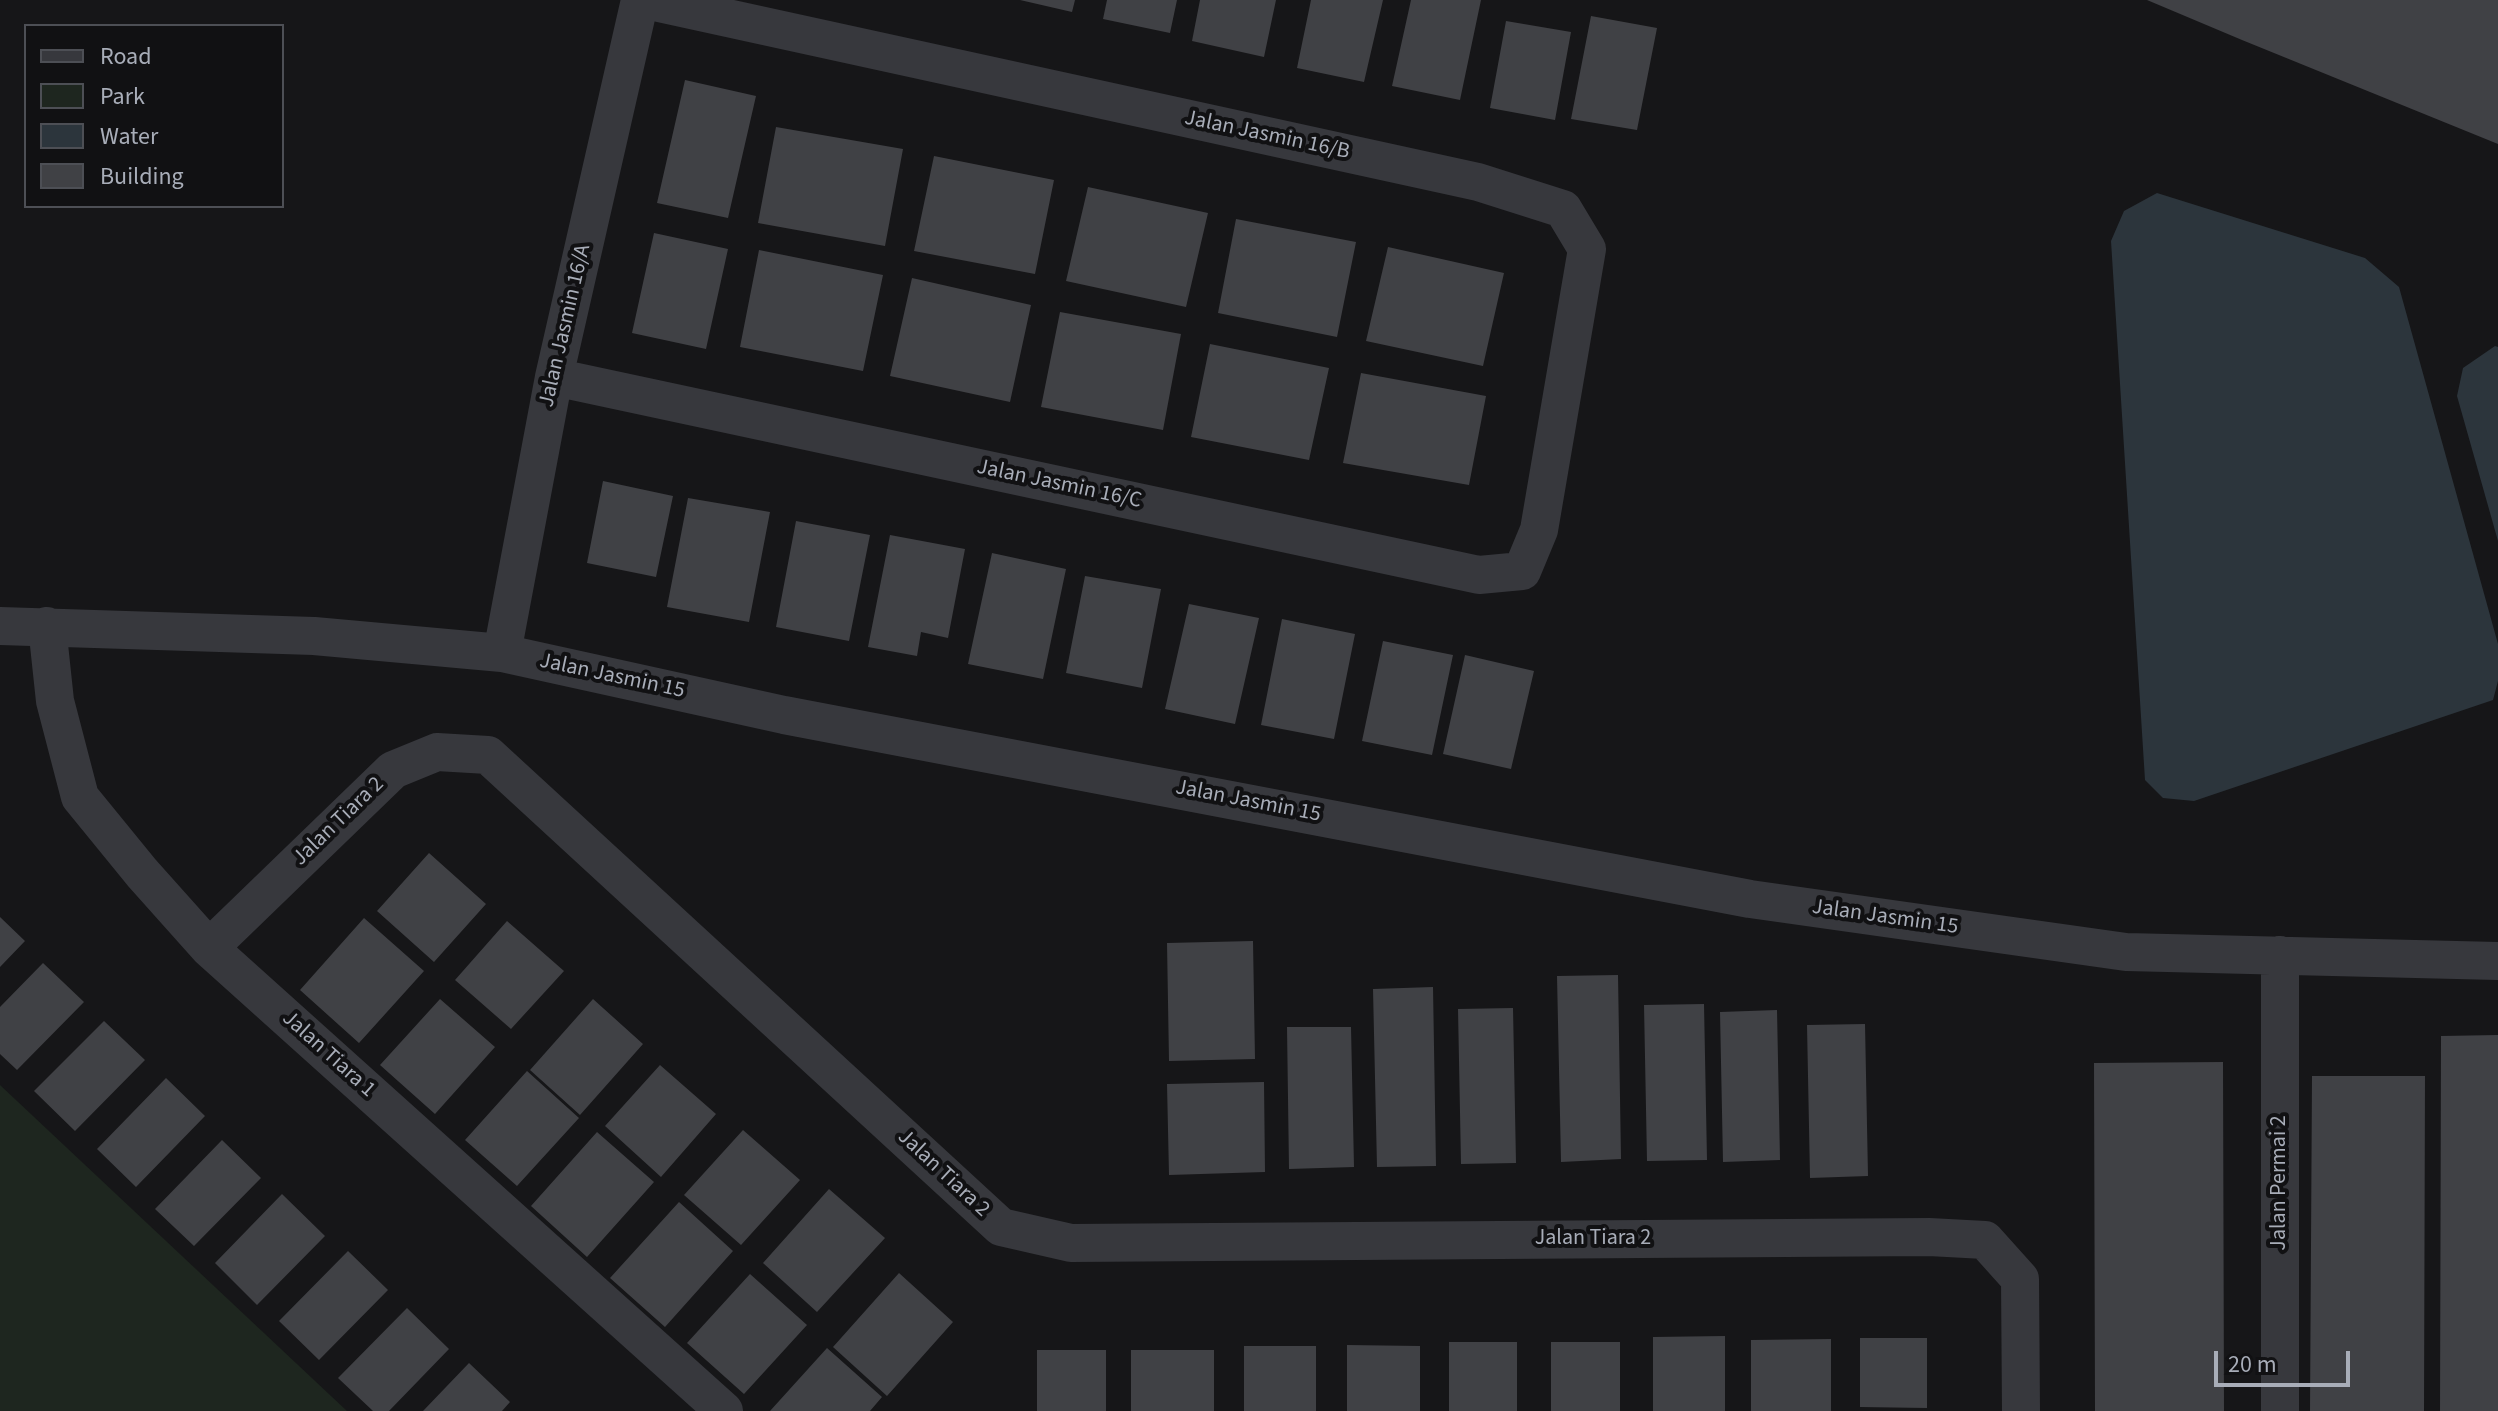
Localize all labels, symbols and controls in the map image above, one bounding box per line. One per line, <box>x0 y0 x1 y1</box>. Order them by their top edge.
legend <box>24 24 284 208</box>
text: Road <box>100 39 152 74</box>
text: Park <box>100 79 145 114</box>
street label: Jalan Jasmin 16/B <box>1182 106 1352 166</box>
text: Water <box>100 119 158 154</box>
text: Building <box>100 159 184 194</box>
street label: Jalan Jasmin 16/A <box>534 242 598 410</box>
street label: Jalan Jasmin 16/C <box>974 455 1144 515</box>
street label: Jalan Jasmin 15 <box>537 649 687 705</box>
street label: Jalan Tiara 2 <box>288 772 390 872</box>
street label: Jalan Jasmin 15 <box>1173 775 1323 829</box>
street label: Jalan Jasmin 15 <box>1810 895 1960 941</box>
street label: Jalan Tiara 1 <box>276 1006 380 1104</box>
street label: Jalan Permai 2 <box>2267 1115 2293 1251</box>
street label: Jalan Tiara 2 <box>891 1125 995 1223</box>
street label: Jalan Tiara 2 <box>1535 1226 1651 1252</box>
scale bar <box>2218 1335 2354 1385</box>
text: 20 m <box>2228 1347 2277 1382</box>

